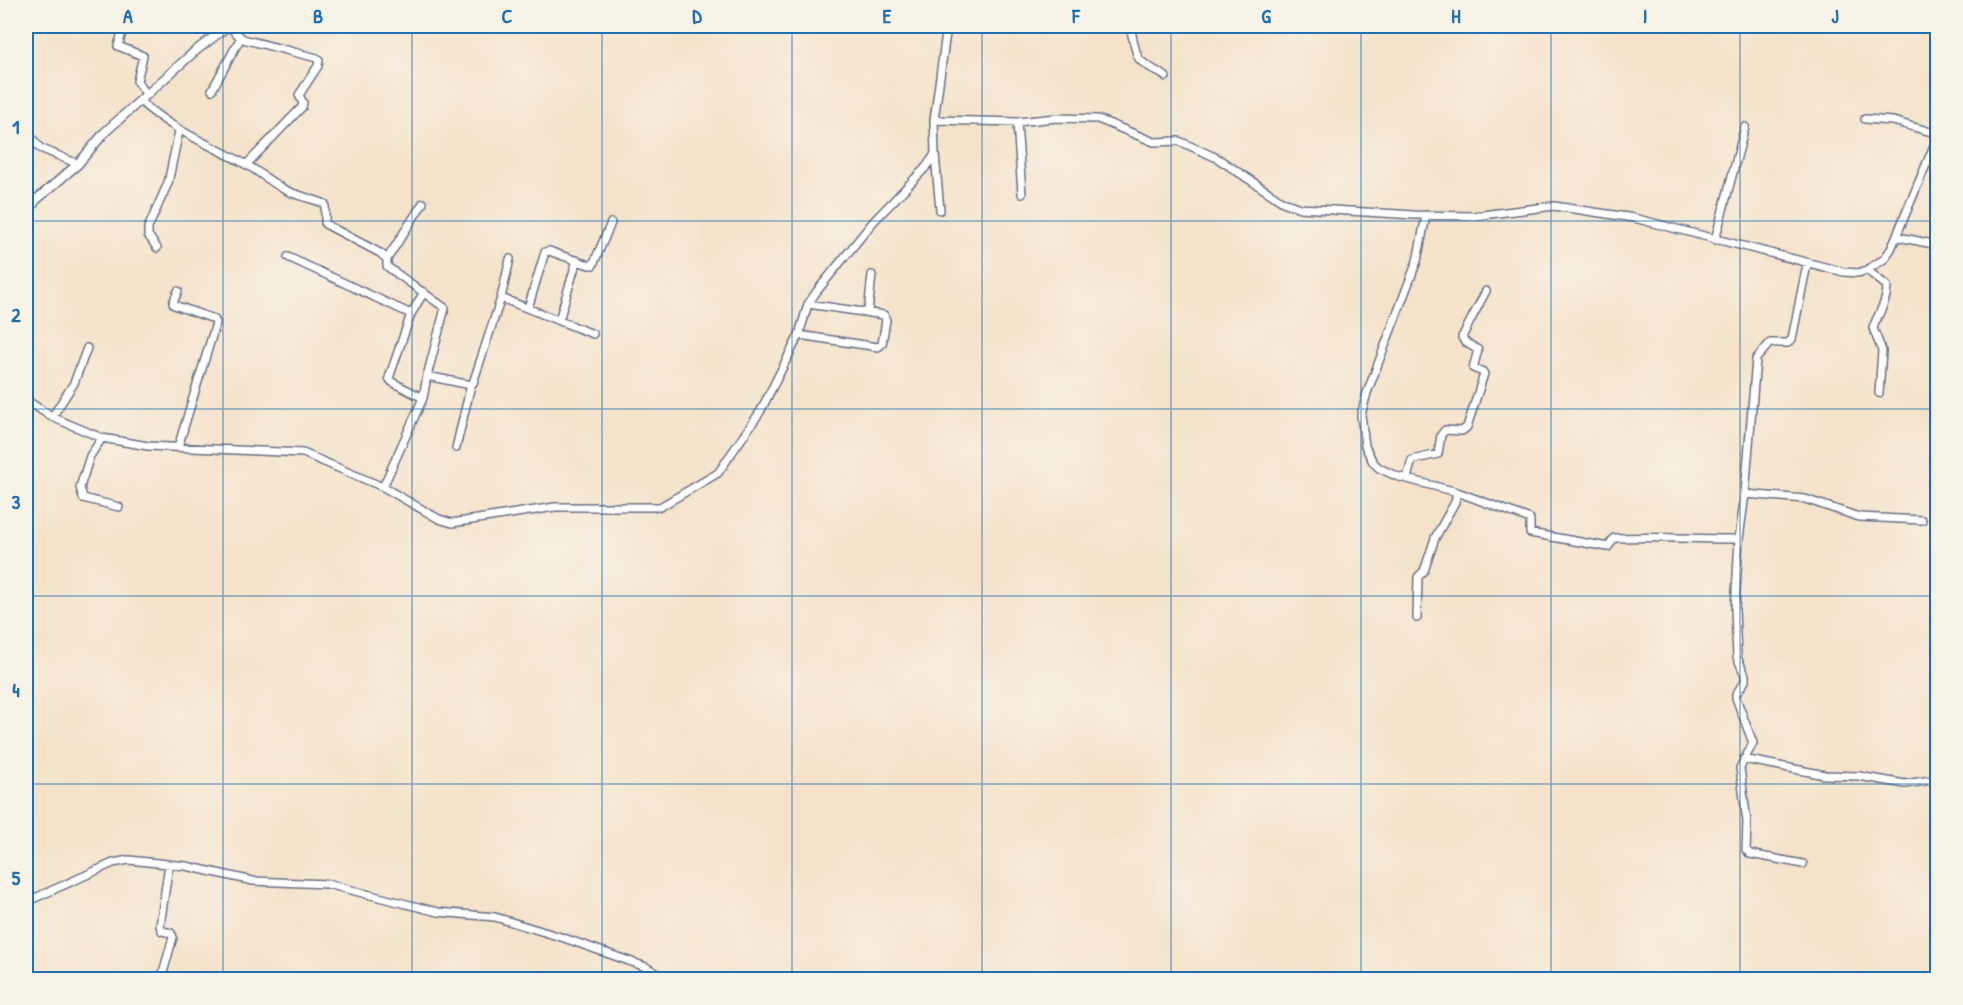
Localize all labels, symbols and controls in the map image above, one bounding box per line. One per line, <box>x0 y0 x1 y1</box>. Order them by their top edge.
text: A <box>123 2 133 29</box>
text: B <box>313 2 323 29</box>
text: C <box>502 2 513 29</box>
text: D <box>692 2 702 29</box>
text: E <box>883 2 892 29</box>
text: F <box>1071 2 1081 29</box>
text: G <box>1261 2 1271 29</box>
text: H <box>1451 2 1461 29</box>
text: I <box>1643 2 1647 29</box>
text: J <box>1831 2 1839 29</box>
text: 1 <box>12 113 20 140</box>
text: 2 <box>11 301 21 328</box>
text: 3 <box>12 488 21 515</box>
text: 4 <box>12 676 20 703</box>
text: 5 <box>12 864 21 891</box>

